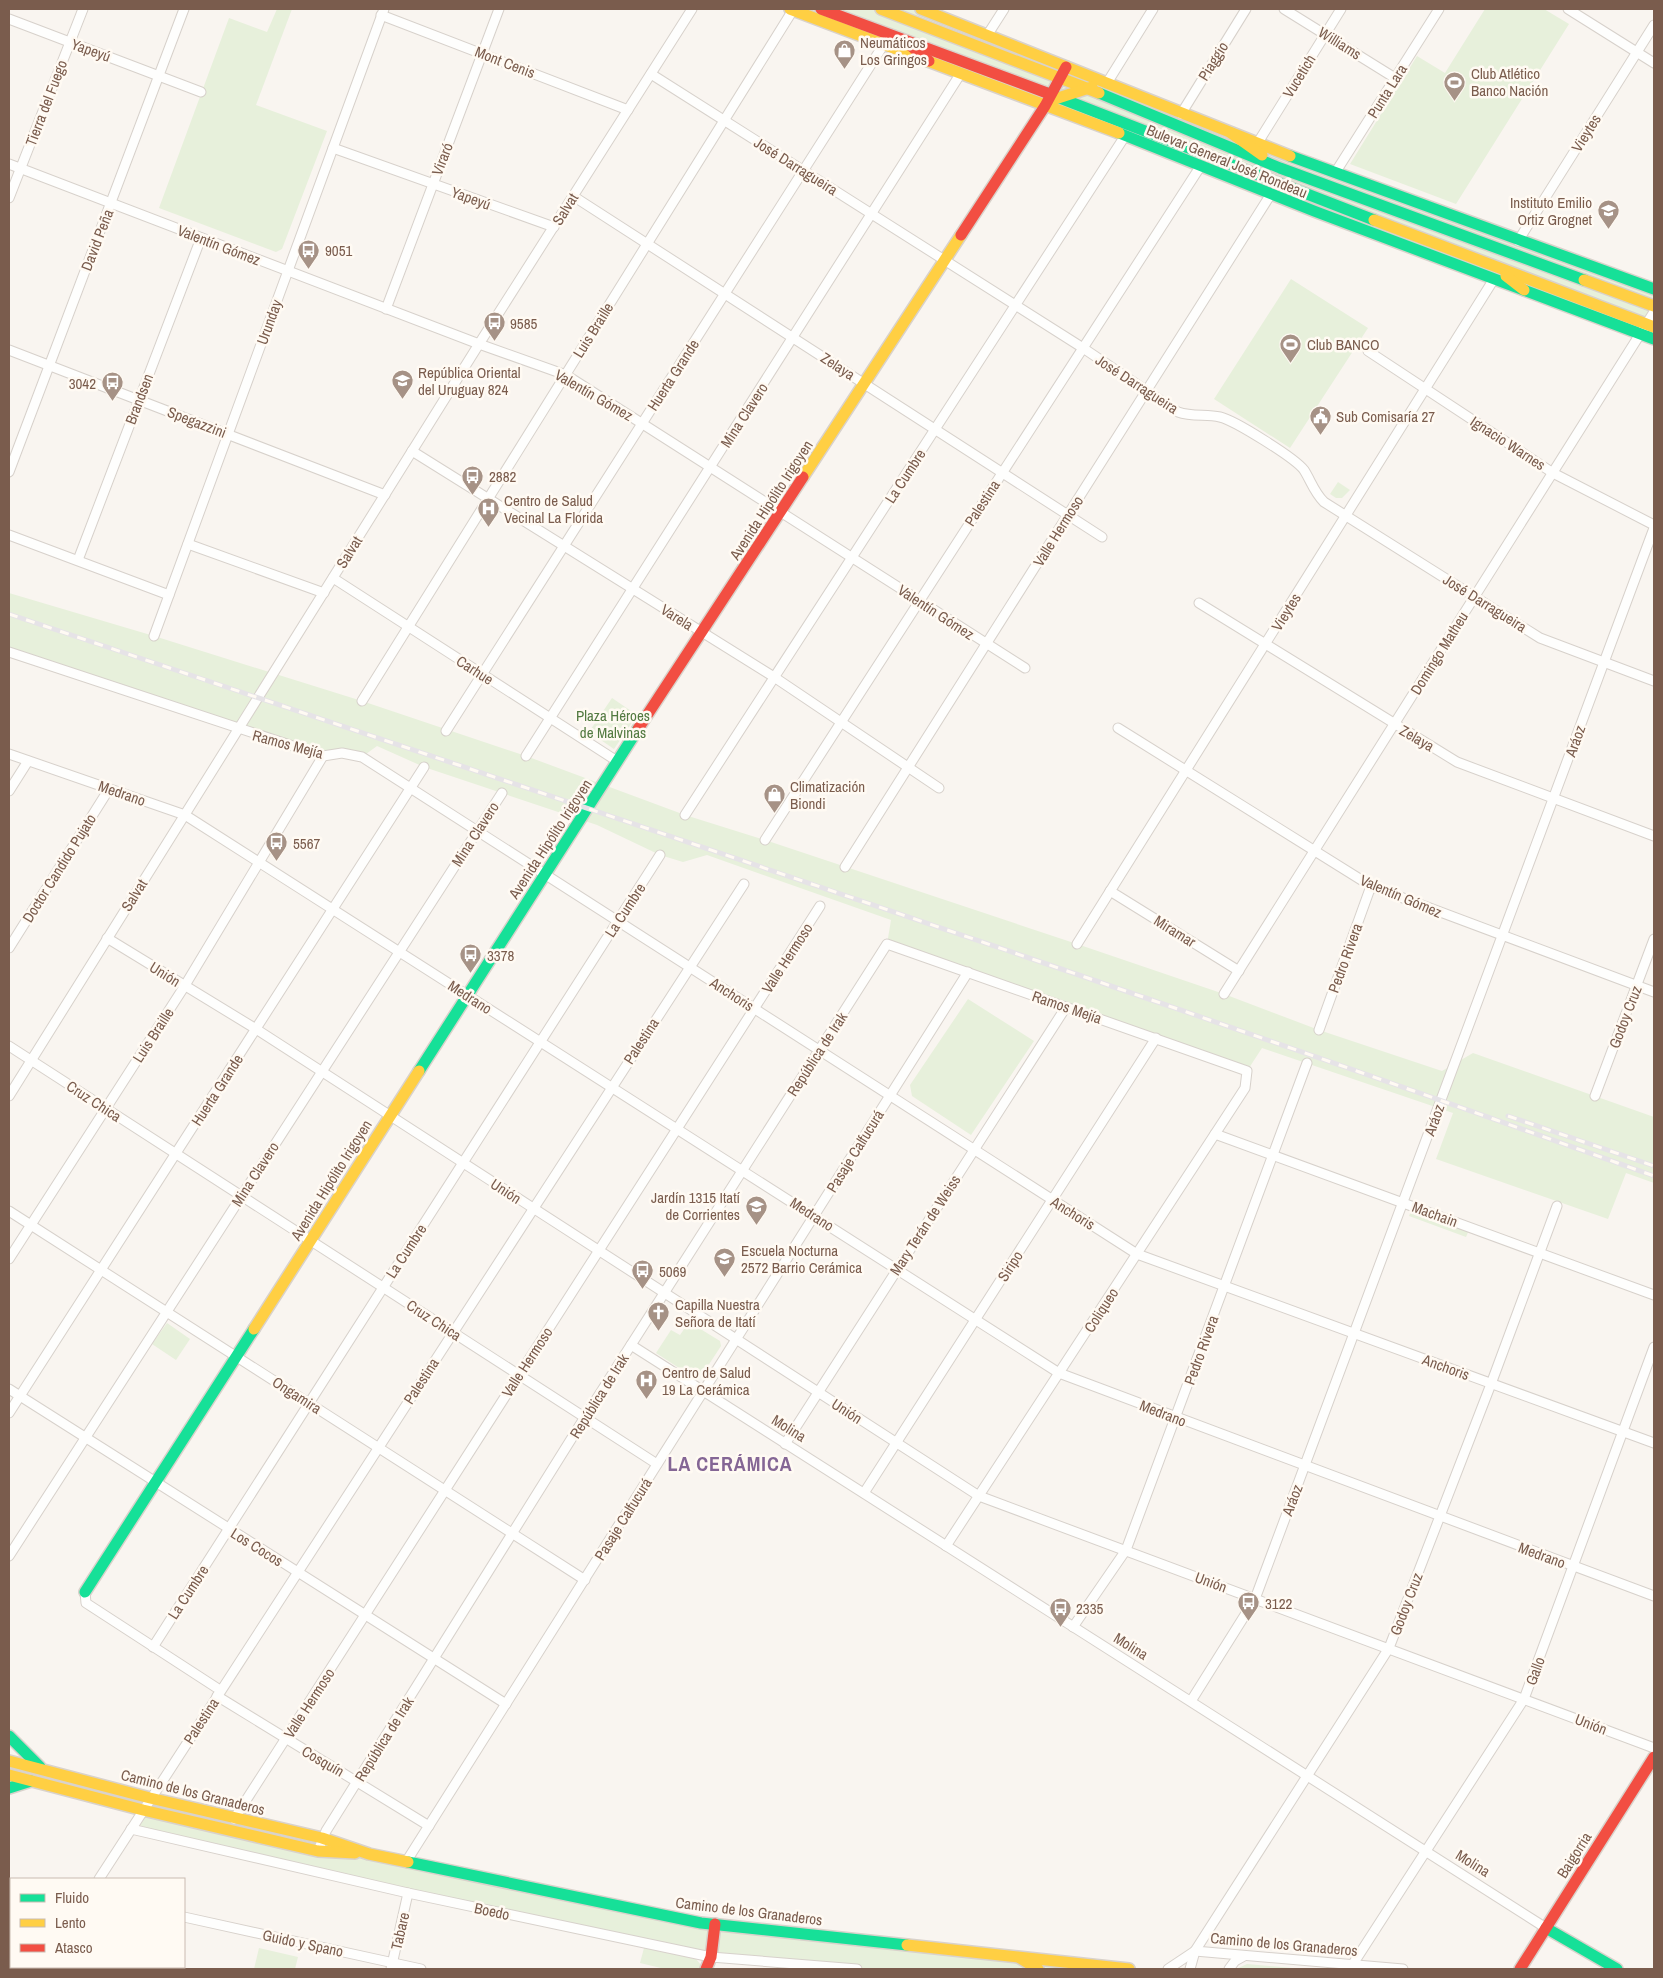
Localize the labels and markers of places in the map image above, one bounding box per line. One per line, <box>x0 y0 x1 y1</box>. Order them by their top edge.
place label: Neumáticos Los Gringos <box>860 32 927 70</box>
shop icon: Neumáticos Los Gringos <box>832 39 856 70</box>
place label: Club Atlético Banco Nación <box>1471 63 1548 101</box>
sports icon: Club Atlético Banco Nación <box>1443 70 1467 101</box>
place label: Instituto Emilio Ortiz Grognet <box>1510 192 1593 230</box>
school or university icon: Instituto Emilio Ortiz Grognet <box>1596 199 1620 230</box>
bus stop icon: 9051 <box>297 238 321 269</box>
place label: 9051 <box>325 240 353 261</box>
bus stop icon: 9585 <box>482 311 506 342</box>
place label: 9585 <box>510 313 538 334</box>
sports icon: Club BANCO <box>1279 332 1303 363</box>
place label: Club BANCO <box>1307 334 1379 355</box>
place label: República Oriental del Uruguay 824 <box>418 362 521 400</box>
school or university icon: República Oriental del Uruguay 824 <box>390 369 414 400</box>
bus stop icon: 3042 <box>100 371 124 402</box>
place label: 3042 <box>69 373 96 394</box>
public building icon: Sub Comisaría 27 <box>1308 404 1332 435</box>
place label: Sub Comisaría 27 <box>1336 406 1435 427</box>
bus stop icon: 2882 <box>461 464 485 495</box>
place label: 2882 <box>489 466 517 487</box>
place label: Centro de Salud Vecinal La Florida <box>504 490 603 528</box>
hospital icon: Centro de Salud Vecinal La Florida <box>476 497 500 528</box>
place label: Climatización Biondi <box>790 776 865 814</box>
shop icon: Climatización Biondi <box>762 783 786 814</box>
bus stop icon: 5567 <box>265 831 289 862</box>
place label: 5567 <box>293 833 321 854</box>
bus stop icon: 3378 <box>459 943 483 974</box>
place label: 3378 <box>487 945 515 966</box>
place label: Jardín 1315 Itatí de Corrientes <box>651 1187 741 1225</box>
school or university icon: Jardín 1315 Itatí de Corrientes <box>744 1194 768 1225</box>
place label: Escuela Nocturna 2572 Barrio Cerámica <box>741 1240 862 1278</box>
school or university icon: Escuela Nocturna 2572 Barrio Cerámica <box>713 1247 737 1278</box>
bus stop icon: 5069 <box>631 1259 655 1290</box>
place label: 5069 <box>659 1261 687 1282</box>
place label: Capilla Nuestra Señora de Itatí <box>675 1294 760 1332</box>
church icon: Capilla Nuestra Señora de Itatí <box>647 1301 671 1332</box>
place label: Centro de Salud 19 La Cerámica <box>662 1362 751 1400</box>
hospital icon: Centro de Salud 19 La Cerámica <box>634 1369 658 1400</box>
bus stop icon: 3122 <box>1237 1591 1261 1622</box>
place label: 3122 <box>1265 1593 1293 1614</box>
bus stop icon: 2335 <box>1048 1596 1072 1627</box>
place label: 2335 <box>1076 1598 1104 1619</box>

